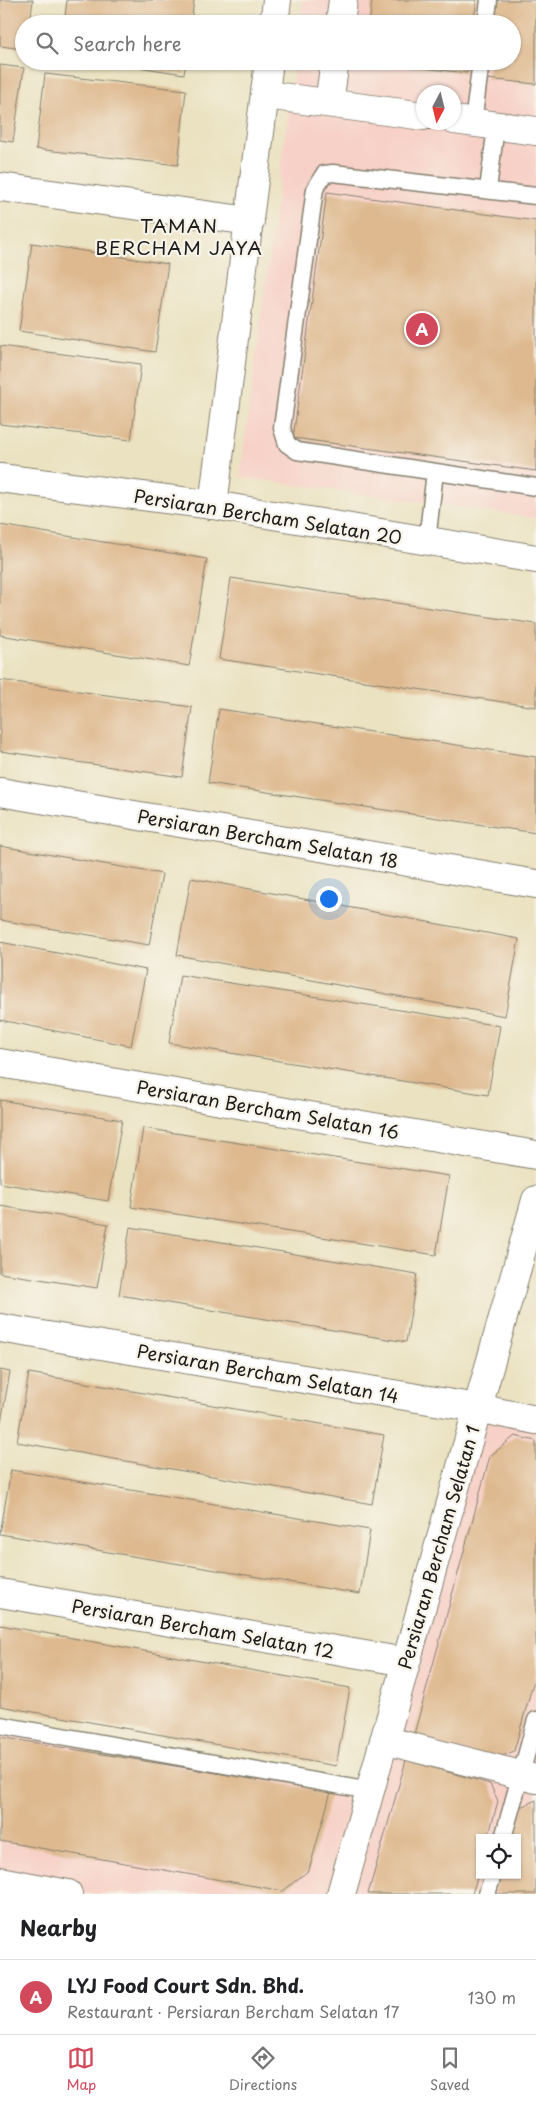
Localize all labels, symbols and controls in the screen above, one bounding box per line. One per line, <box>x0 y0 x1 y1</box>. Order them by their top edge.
search box <box>15 15 521 70</box>
icon: search <box>33 29 61 57</box>
text: Search here <box>73 29 182 57</box>
north arrow <box>416 85 461 130</box>
district label: TAMAN BERCHAM JAYA <box>95 211 263 261</box>
pin: A <box>406 310 438 348</box>
street label: Persiaran Bercham Selatan 20 <box>132 481 404 551</box>
street label: Persiaran Bercham Selatan 18 <box>135 802 401 874</box>
your location <box>316 886 342 912</box>
street label: Persiaran Bercham Selatan 16 <box>135 1073 401 1145</box>
street label: Persiaran Bercham Selatan 14 <box>135 1337 401 1409</box>
street label: Persiaran Bercham Selatan 1 <box>390 1422 486 1672</box>
street label: Persiaran Bercham Selatan 12 <box>70 1592 336 1664</box>
map controls <box>476 1834 521 1879</box>
button: locate <box>476 1834 521 1879</box>
text: Nearby <box>20 1911 97 1943</box>
text: LYJ Food Court Sdn. Bhd. <box>67 1971 304 1999</box>
text: A <box>30 1985 42 2009</box>
text: 130 m <box>468 1985 516 2009</box>
text: Restaurant · Persiaran Bercham Selatan 17 <box>67 1999 399 2023</box>
tab: Map <box>66 2044 96 2095</box>
tab: Directions <box>229 2044 297 2095</box>
tab: Saved <box>430 2044 470 2095</box>

